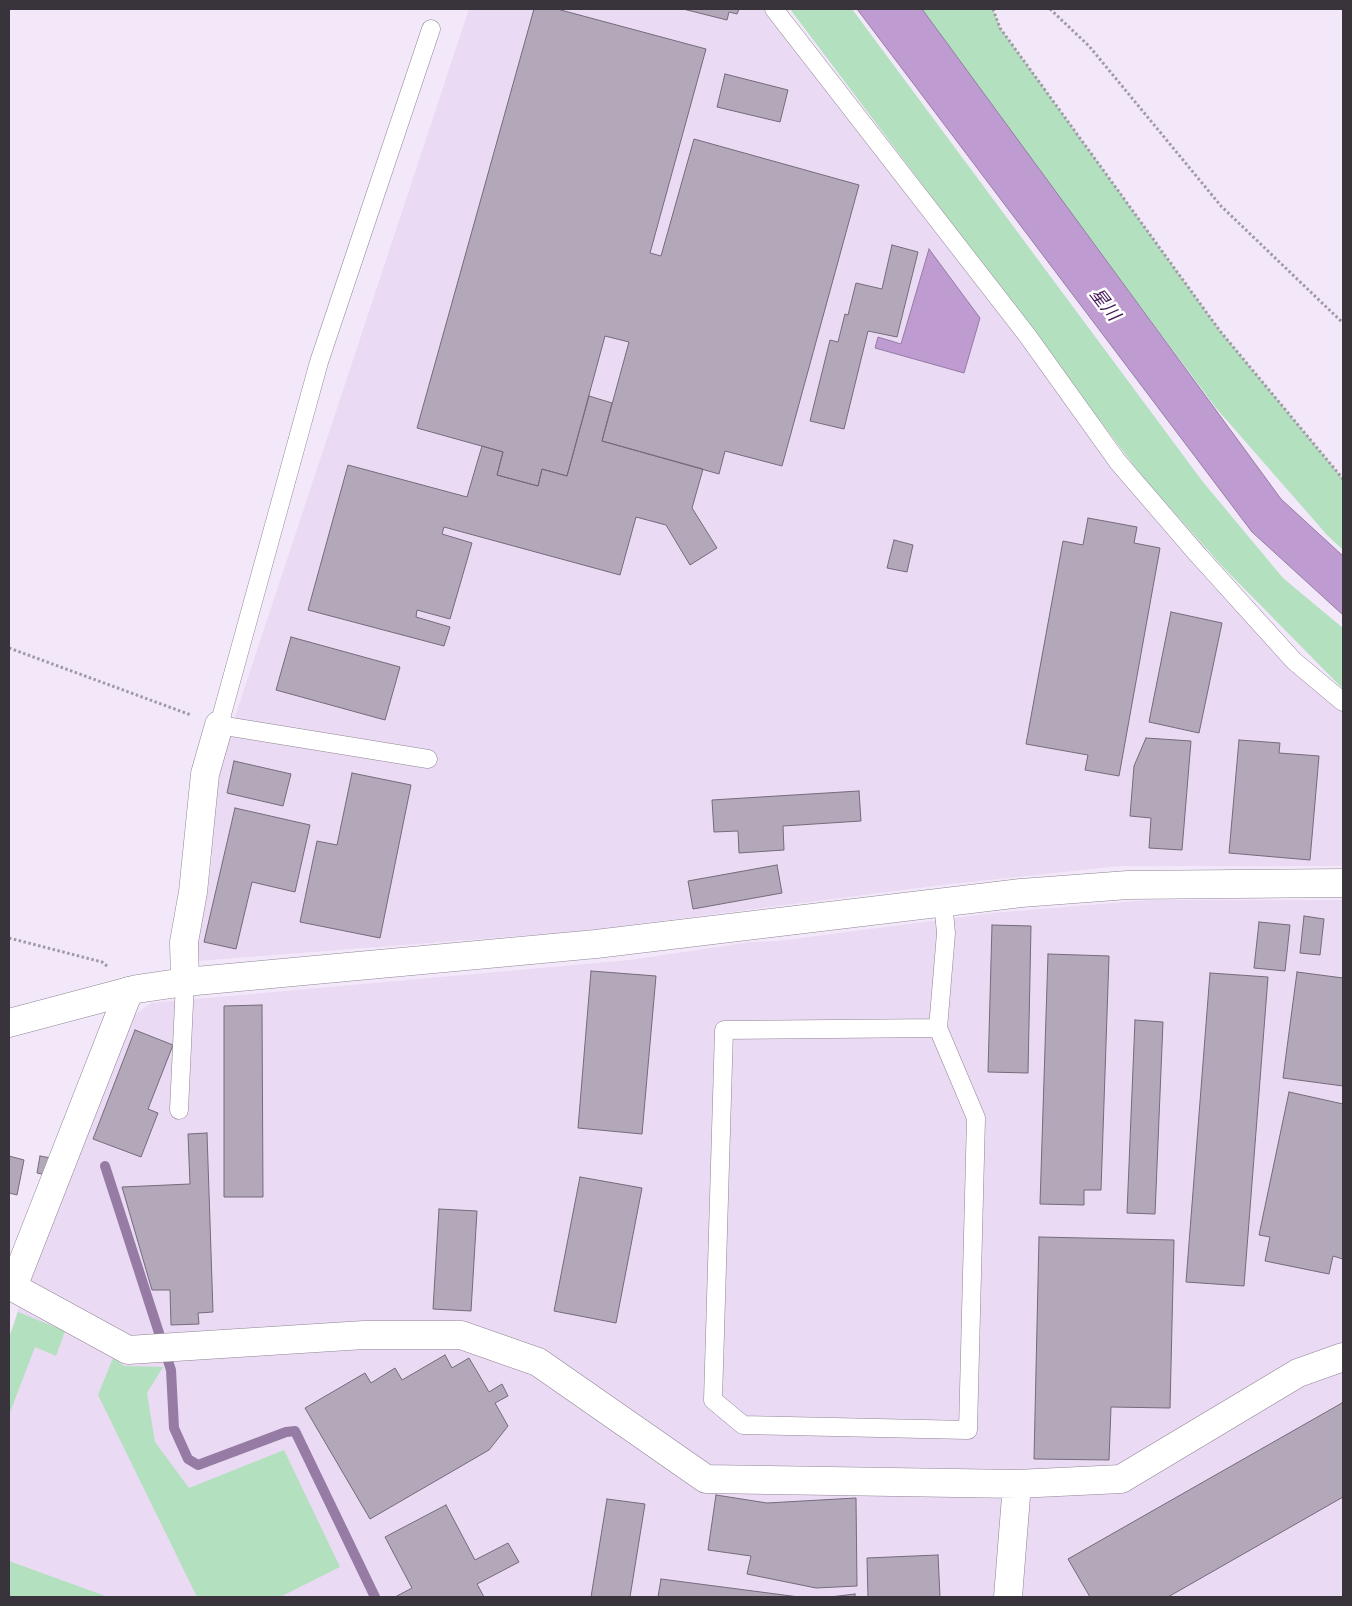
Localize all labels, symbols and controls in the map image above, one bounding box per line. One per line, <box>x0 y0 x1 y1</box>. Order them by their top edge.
water label: 星川 <box>1084 284 1124 326</box>

